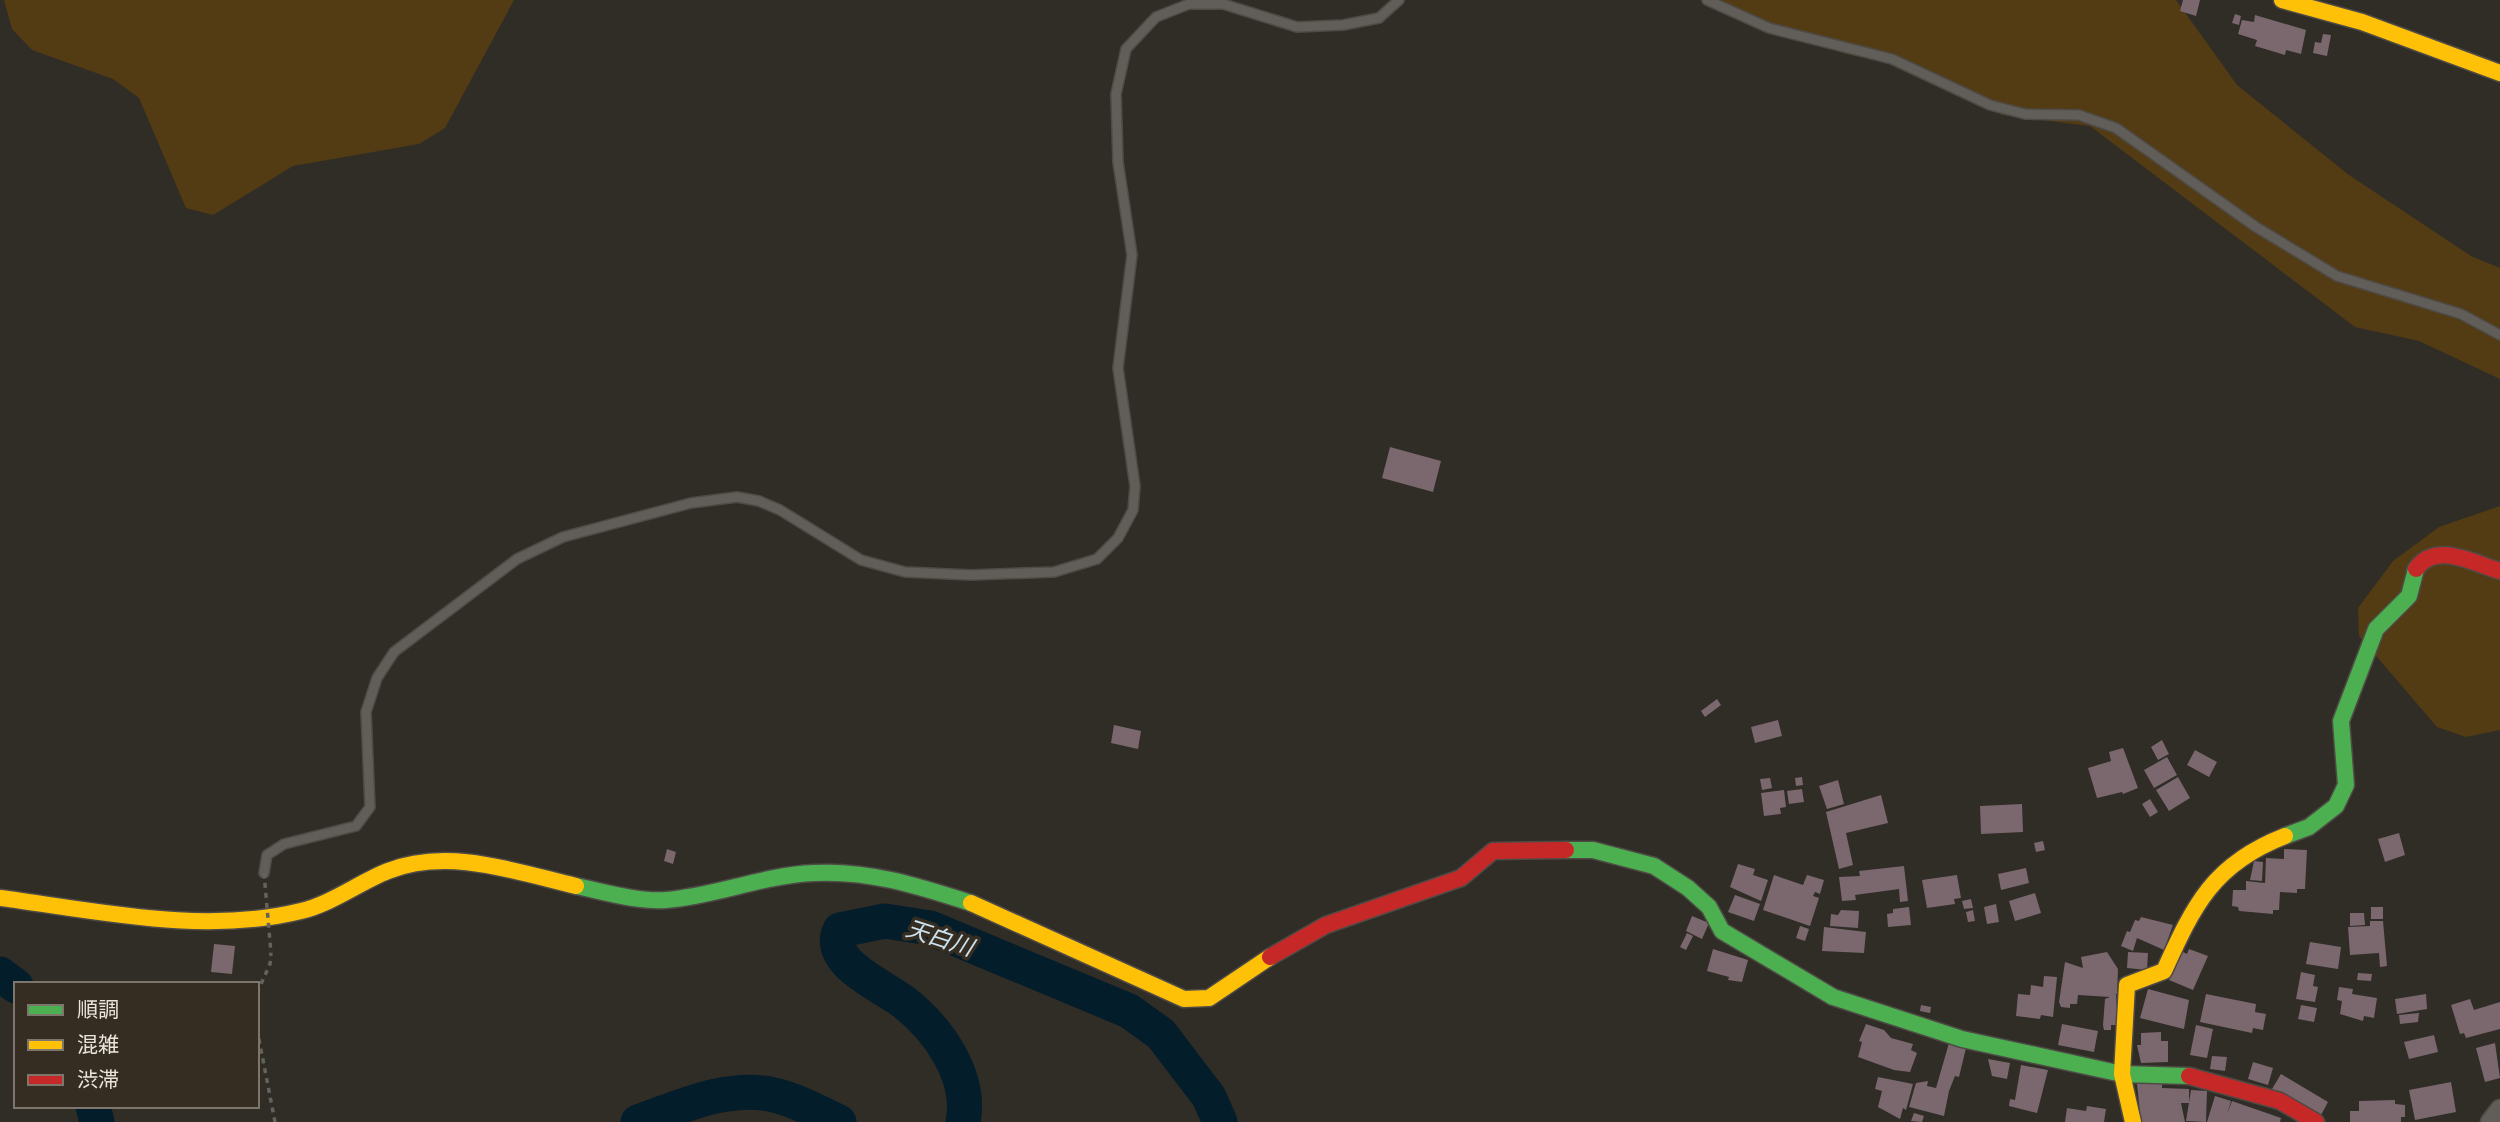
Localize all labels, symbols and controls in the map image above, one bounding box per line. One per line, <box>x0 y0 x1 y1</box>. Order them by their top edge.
water label: 天白川 <box>902 911 981 964</box>
legend <box>14 982 259 1108</box>
text: 順調 <box>77 995 119 1023</box>
text: 混雑 <box>77 1030 119 1058</box>
text: 渋滞 <box>77 1065 119 1093</box>

